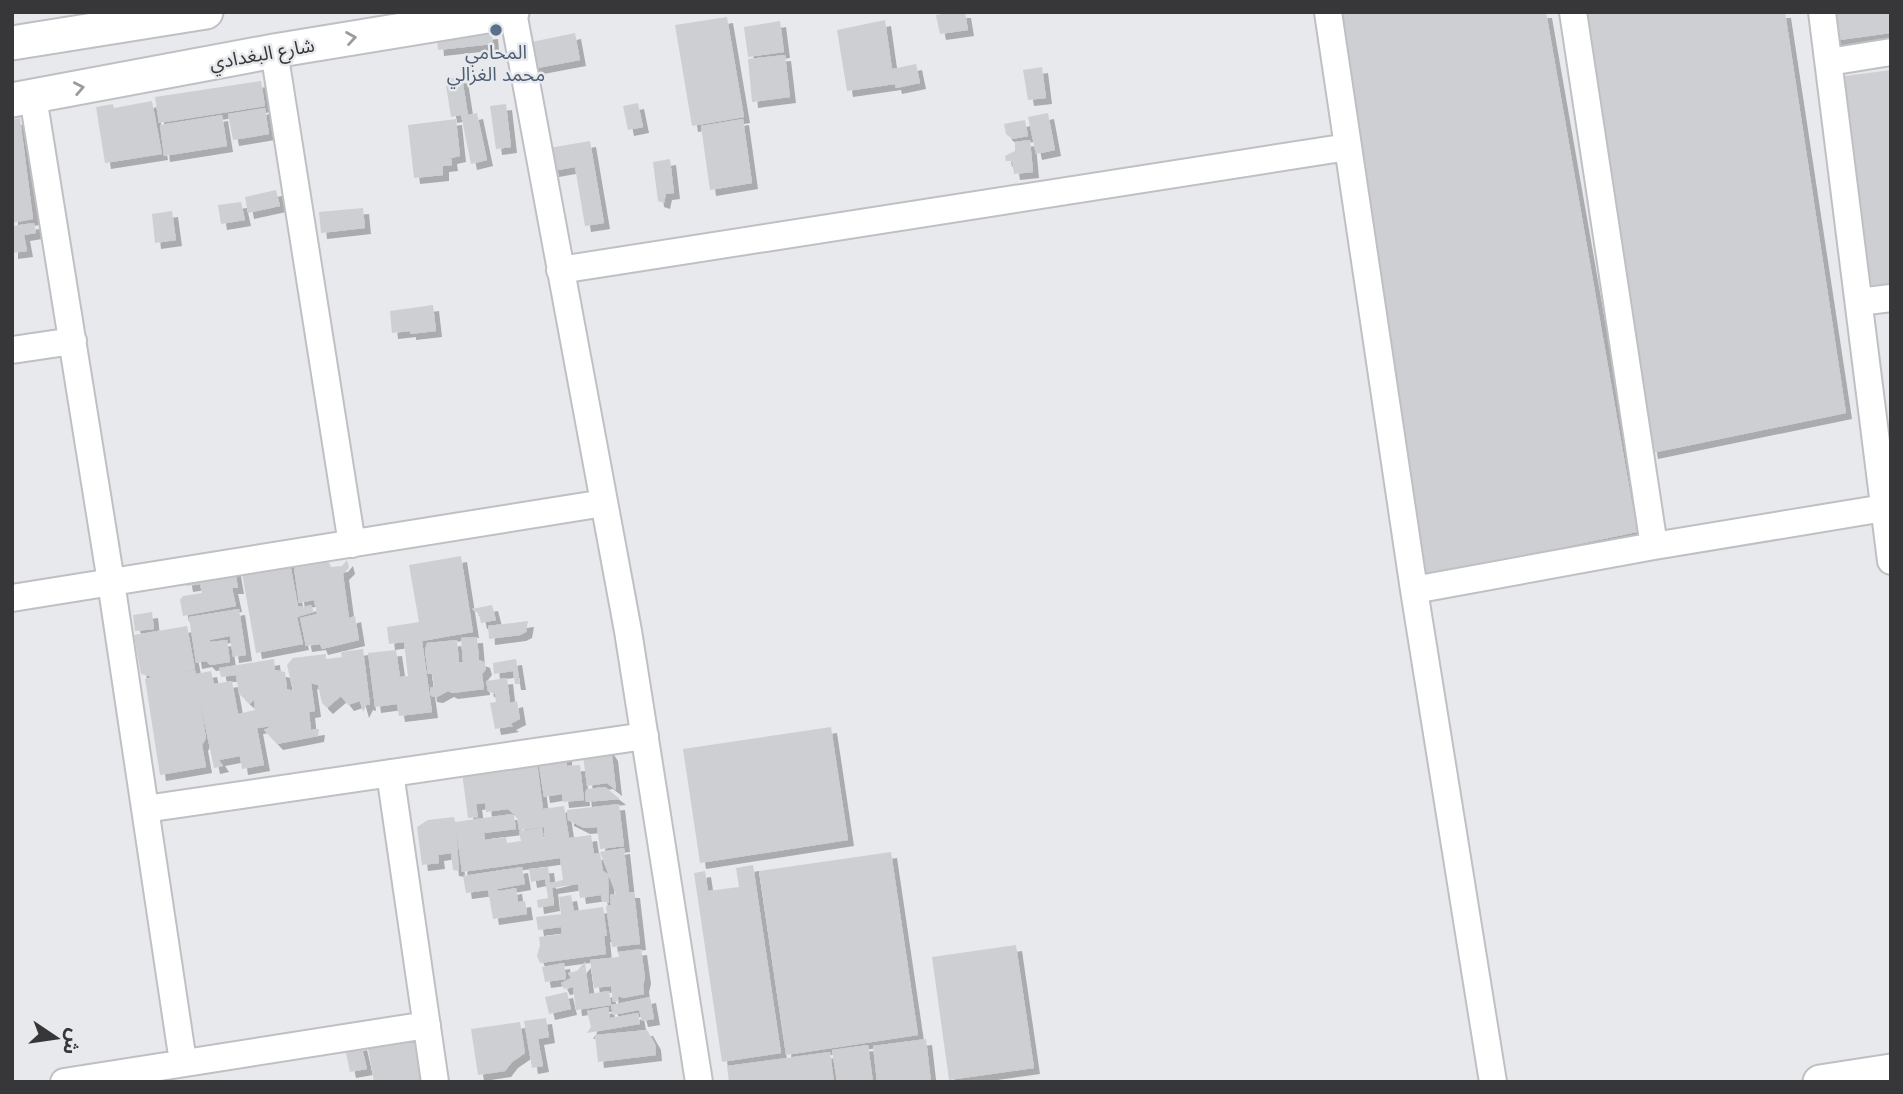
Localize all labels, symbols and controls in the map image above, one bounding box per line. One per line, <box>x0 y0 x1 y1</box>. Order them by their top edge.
marker: المحامي محمد الغزالي <box>488 22 504 38</box>
one-way arrow <box>345 31 357 46</box>
street label: شارع البغدادي <box>208 33 317 78</box>
place label: المحامي محمد الغزالي <box>447 41 545 89</box>
one-way arrow <box>73 81 85 96</box>
north arrow <box>21 1003 91 1073</box>
text: ش <box>58 1026 86 1057</box>

